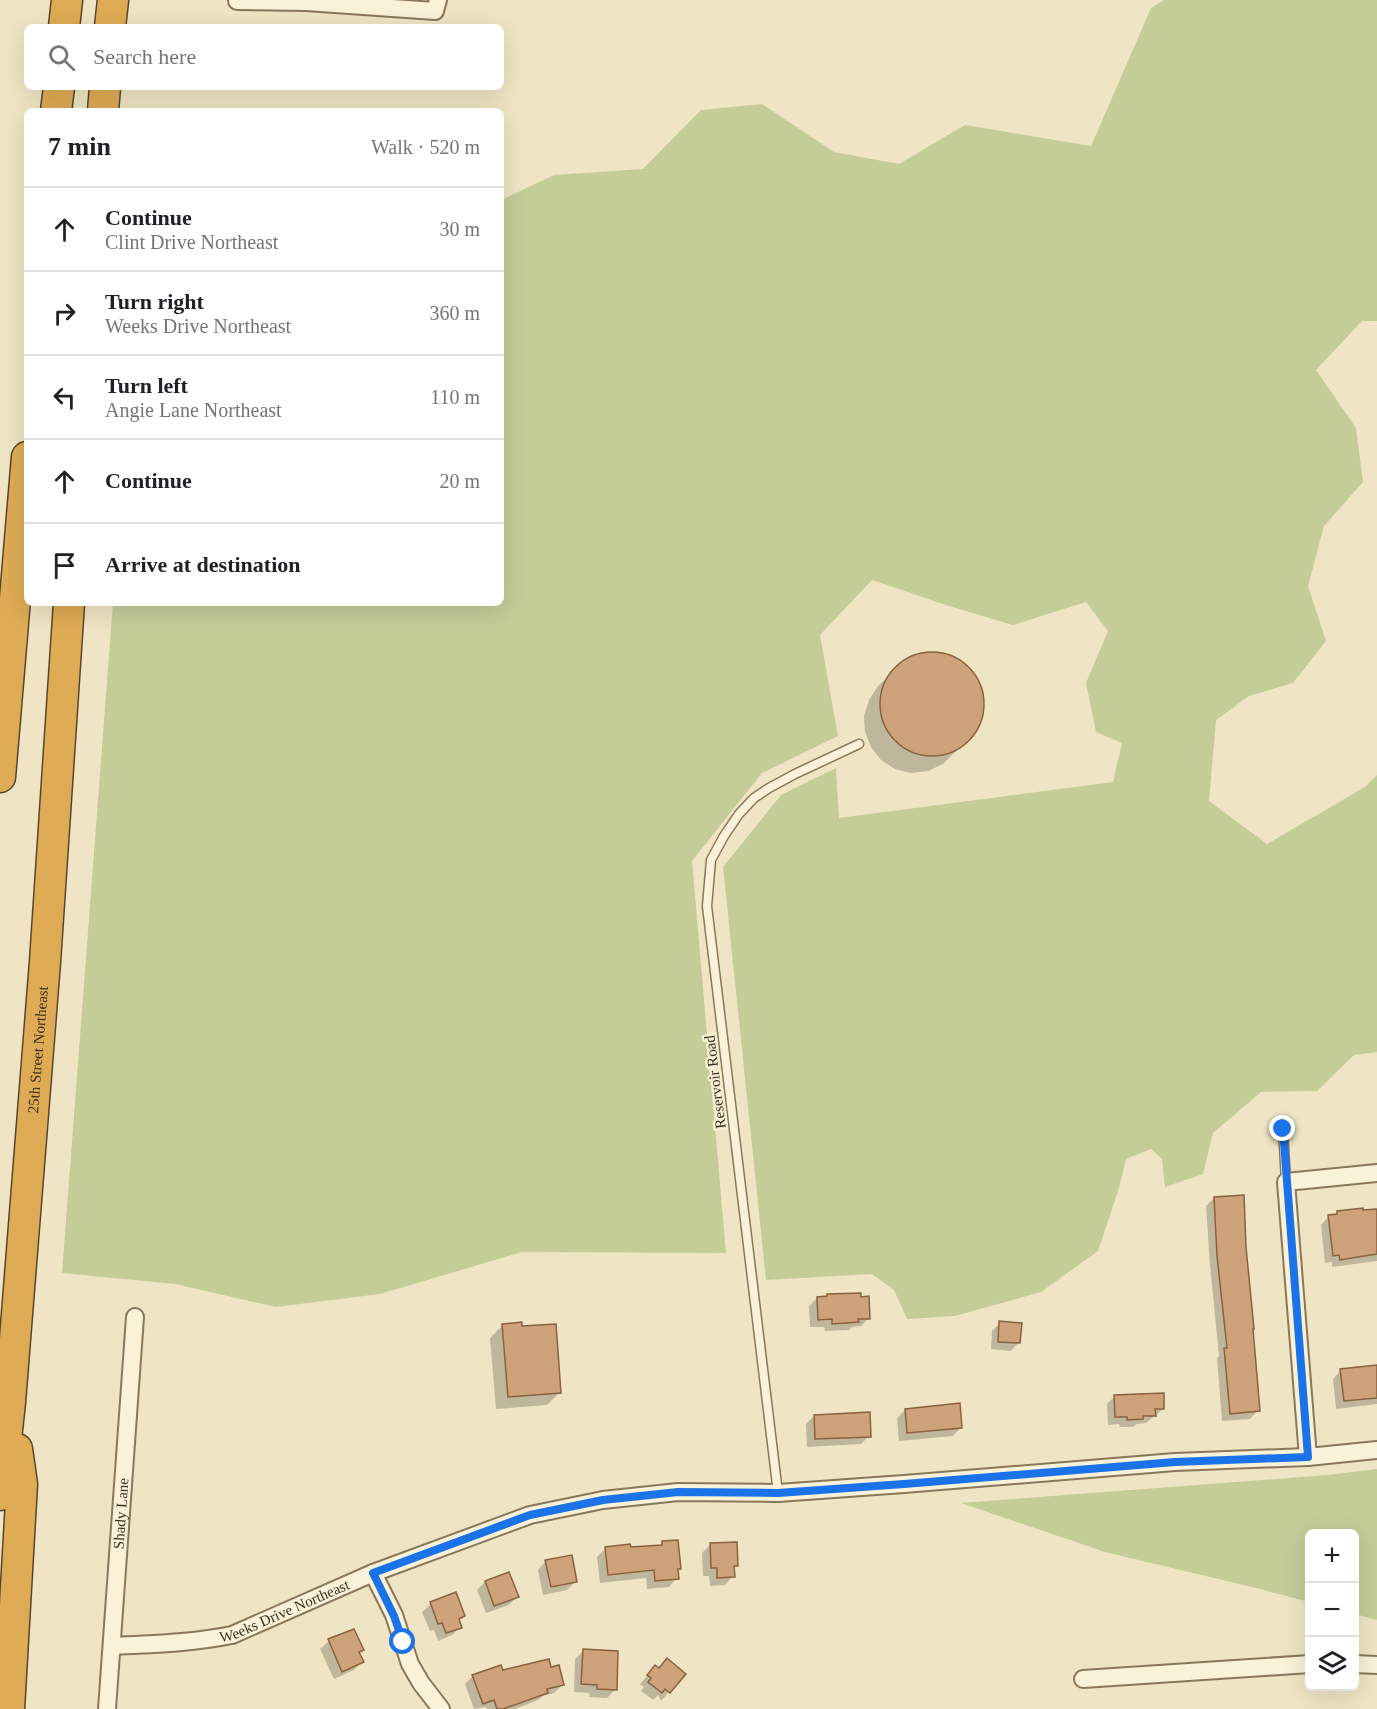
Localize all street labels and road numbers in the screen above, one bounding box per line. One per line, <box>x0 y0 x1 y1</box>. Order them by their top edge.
street label: 25th Street Northeast <box>25 985 51 1114</box>
street label: Reservoir Road <box>701 1034 729 1129</box>
street label: Shady Lane <box>110 1477 132 1550</box>
street label: Weeks Drive Northeast <box>218 1576 352 1645</box>

